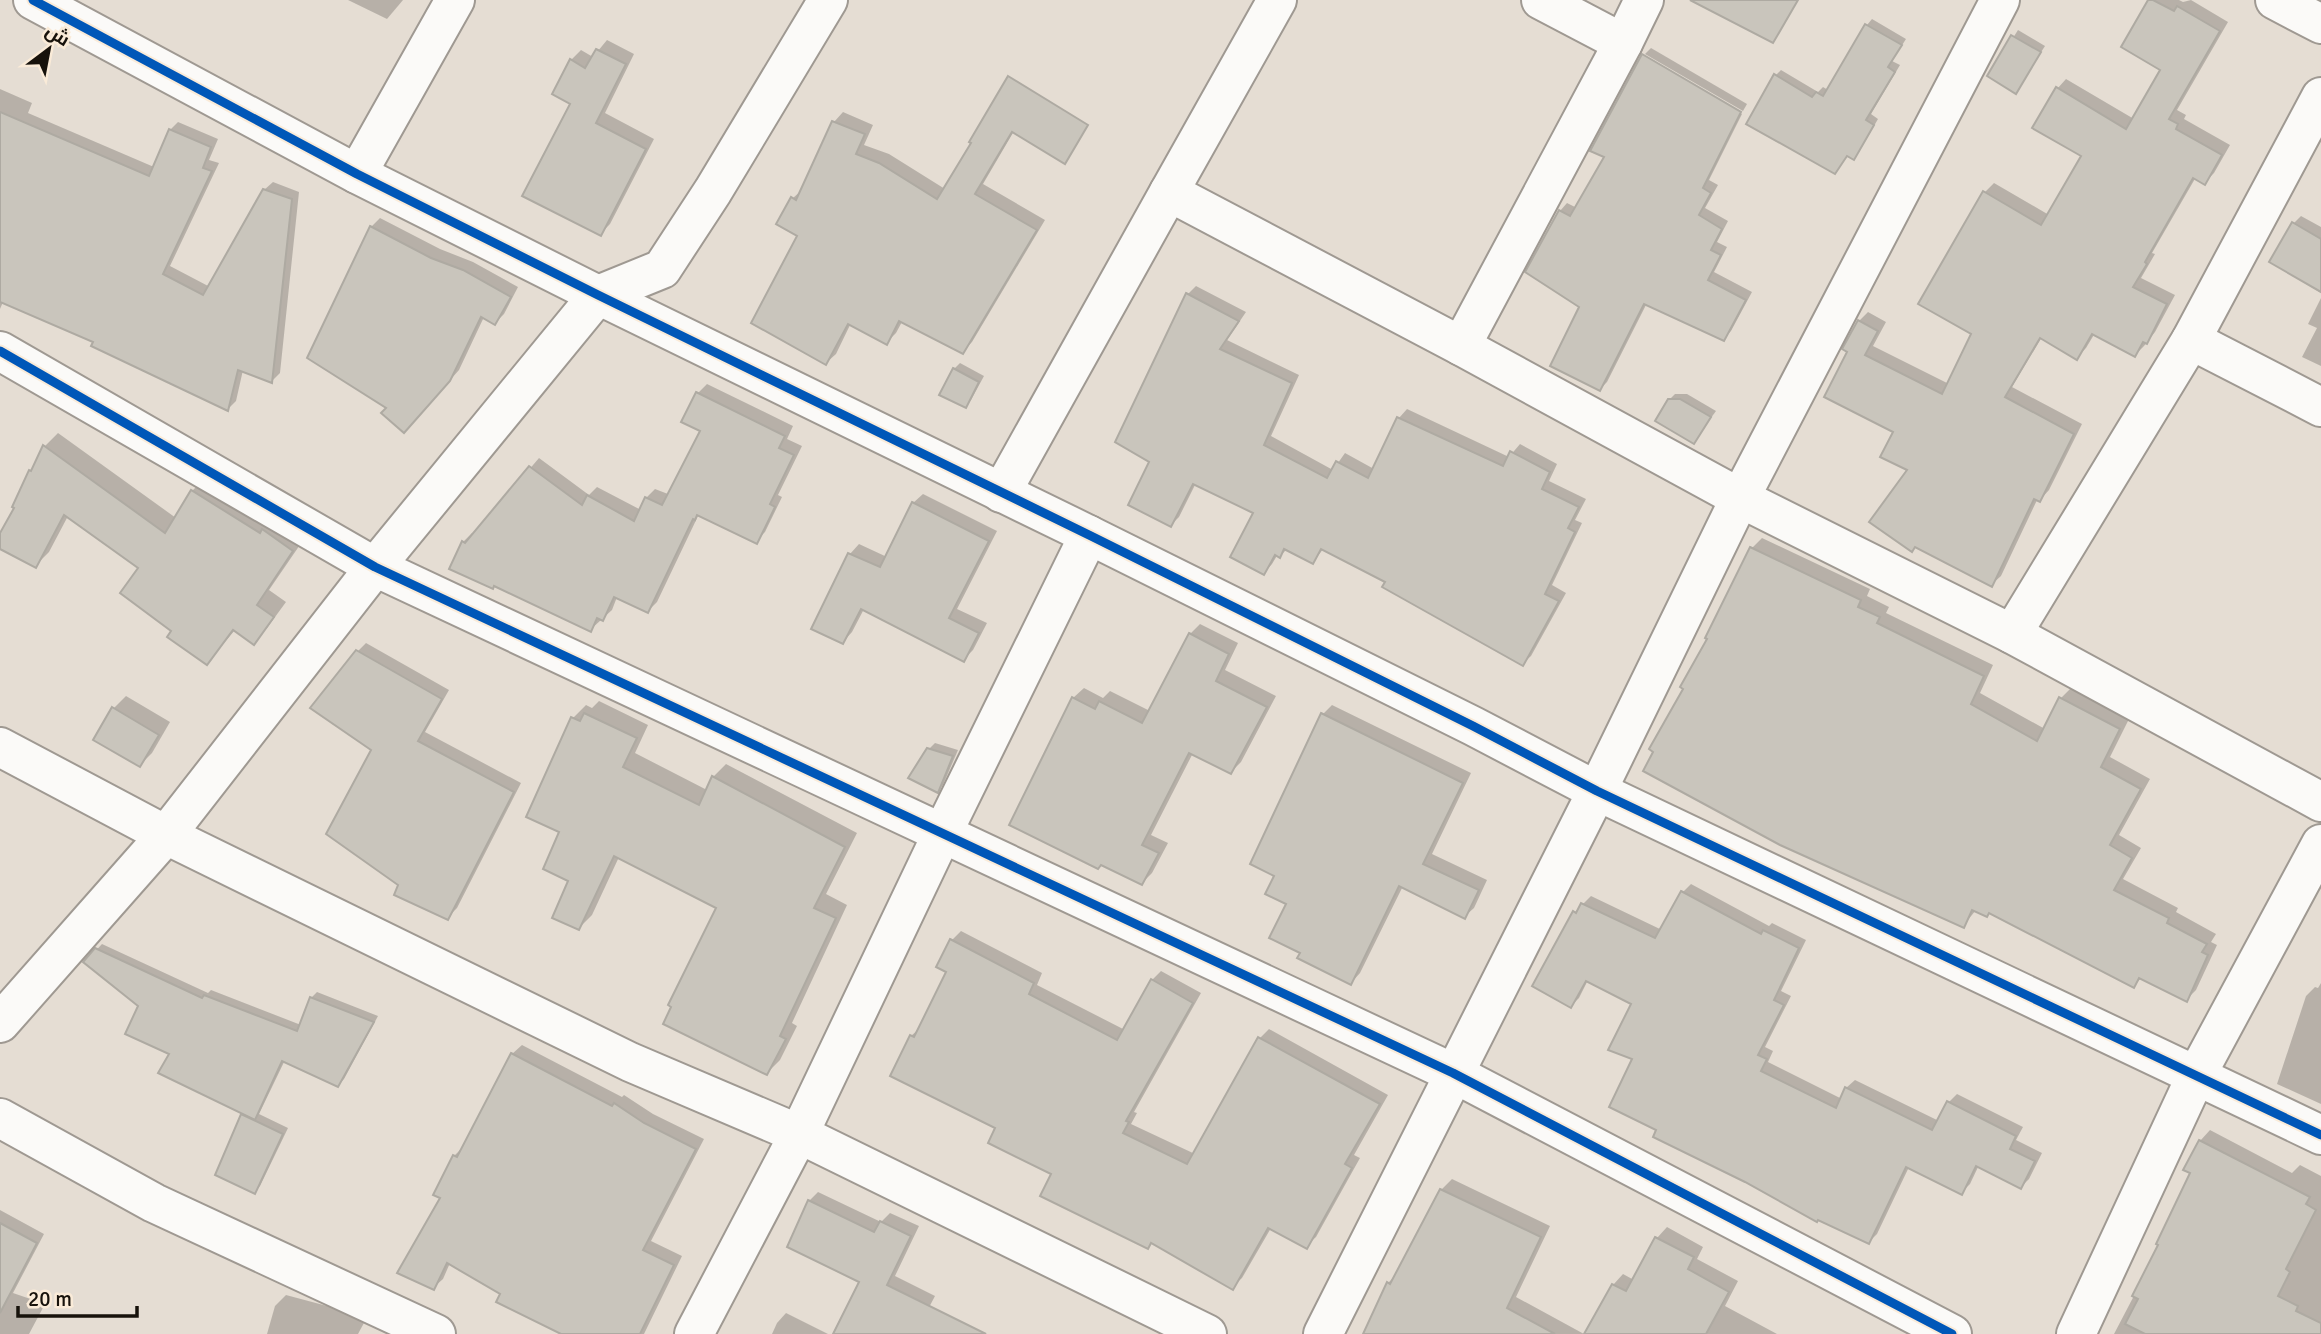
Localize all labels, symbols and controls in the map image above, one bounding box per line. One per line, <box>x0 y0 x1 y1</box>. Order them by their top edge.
north arrow <box>14 14 84 84</box>
text: ش <box>41 19 74 52</box>
scale bar <box>18 1274 136 1318</box>
text: 20 m <box>28 1286 72 1312</box>

